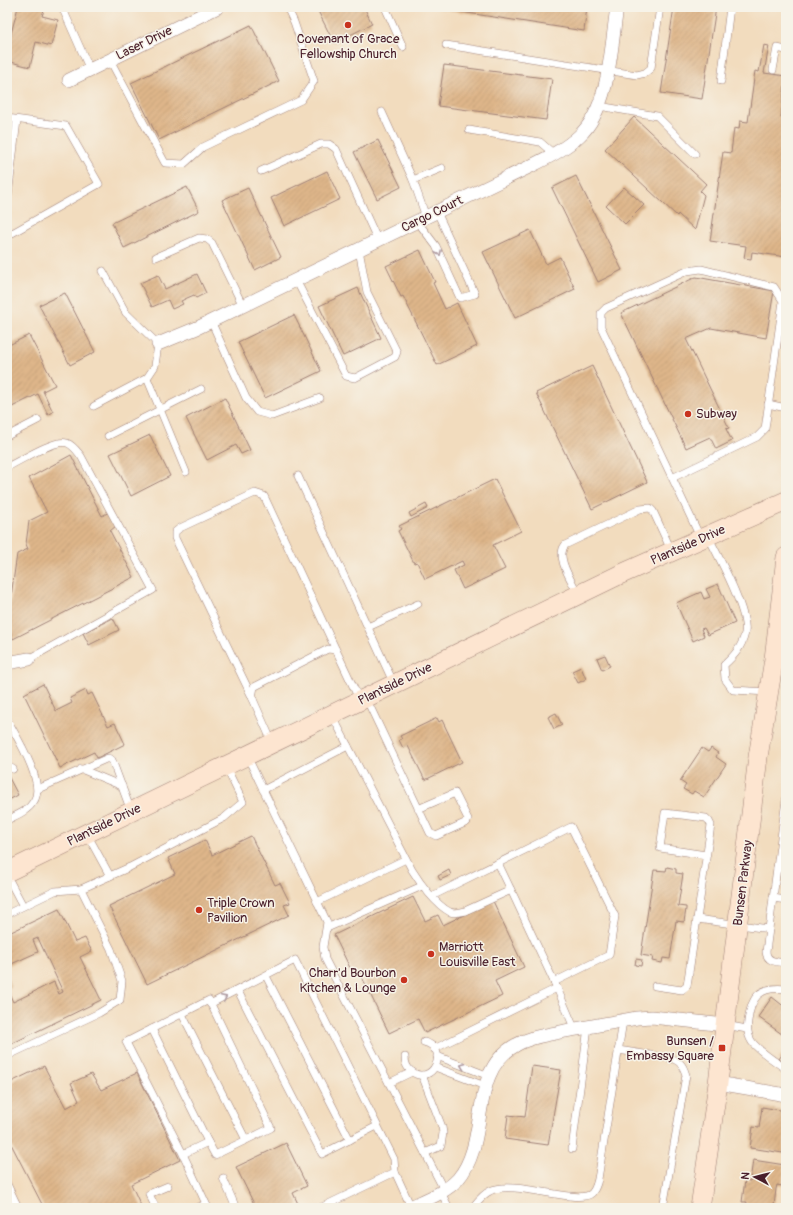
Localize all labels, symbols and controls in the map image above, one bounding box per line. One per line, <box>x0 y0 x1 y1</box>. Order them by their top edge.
marker: Covenant of Grace Fellowship Church <box>343 20 353 30</box>
street label: Laser Drive <box>113 22 175 64</box>
place label: Covenant of Grace Fellowship Church <box>297 31 400 62</box>
street label: Cargo Court <box>399 192 466 236</box>
one-way arrow <box>435 249 443 256</box>
place label: Subway <box>696 406 737 422</box>
marker: Subway <box>683 409 693 419</box>
street label: Plantside Drive <box>648 521 728 569</box>
street label: Plantside Drive <box>356 659 435 709</box>
street label: Plantside Drive <box>65 800 144 850</box>
street label: Bunsen Parkway <box>730 839 756 927</box>
place label: Triple Crown Pavilion <box>207 895 275 926</box>
marker: Triple Crown Pavilion <box>194 905 204 915</box>
place label: Marriott Louisville East <box>439 939 516 970</box>
marker: Marriott Louisville East <box>426 949 436 959</box>
place label: Charr'd Bourbon Kitchen & Lounge <box>299 965 397 996</box>
marker: Charr'd Bourbon Kitchen & Lounge <box>399 975 409 985</box>
one-way arrow <box>220 995 227 1003</box>
place label: Bunsen / Embassy Square <box>626 1033 715 1064</box>
marker: Bunsen / Embassy Square <box>717 1043 727 1053</box>
one-way arrow <box>460 1062 467 1070</box>
north arrow <box>735 1157 775 1197</box>
text: N <box>739 1171 753 1180</box>

